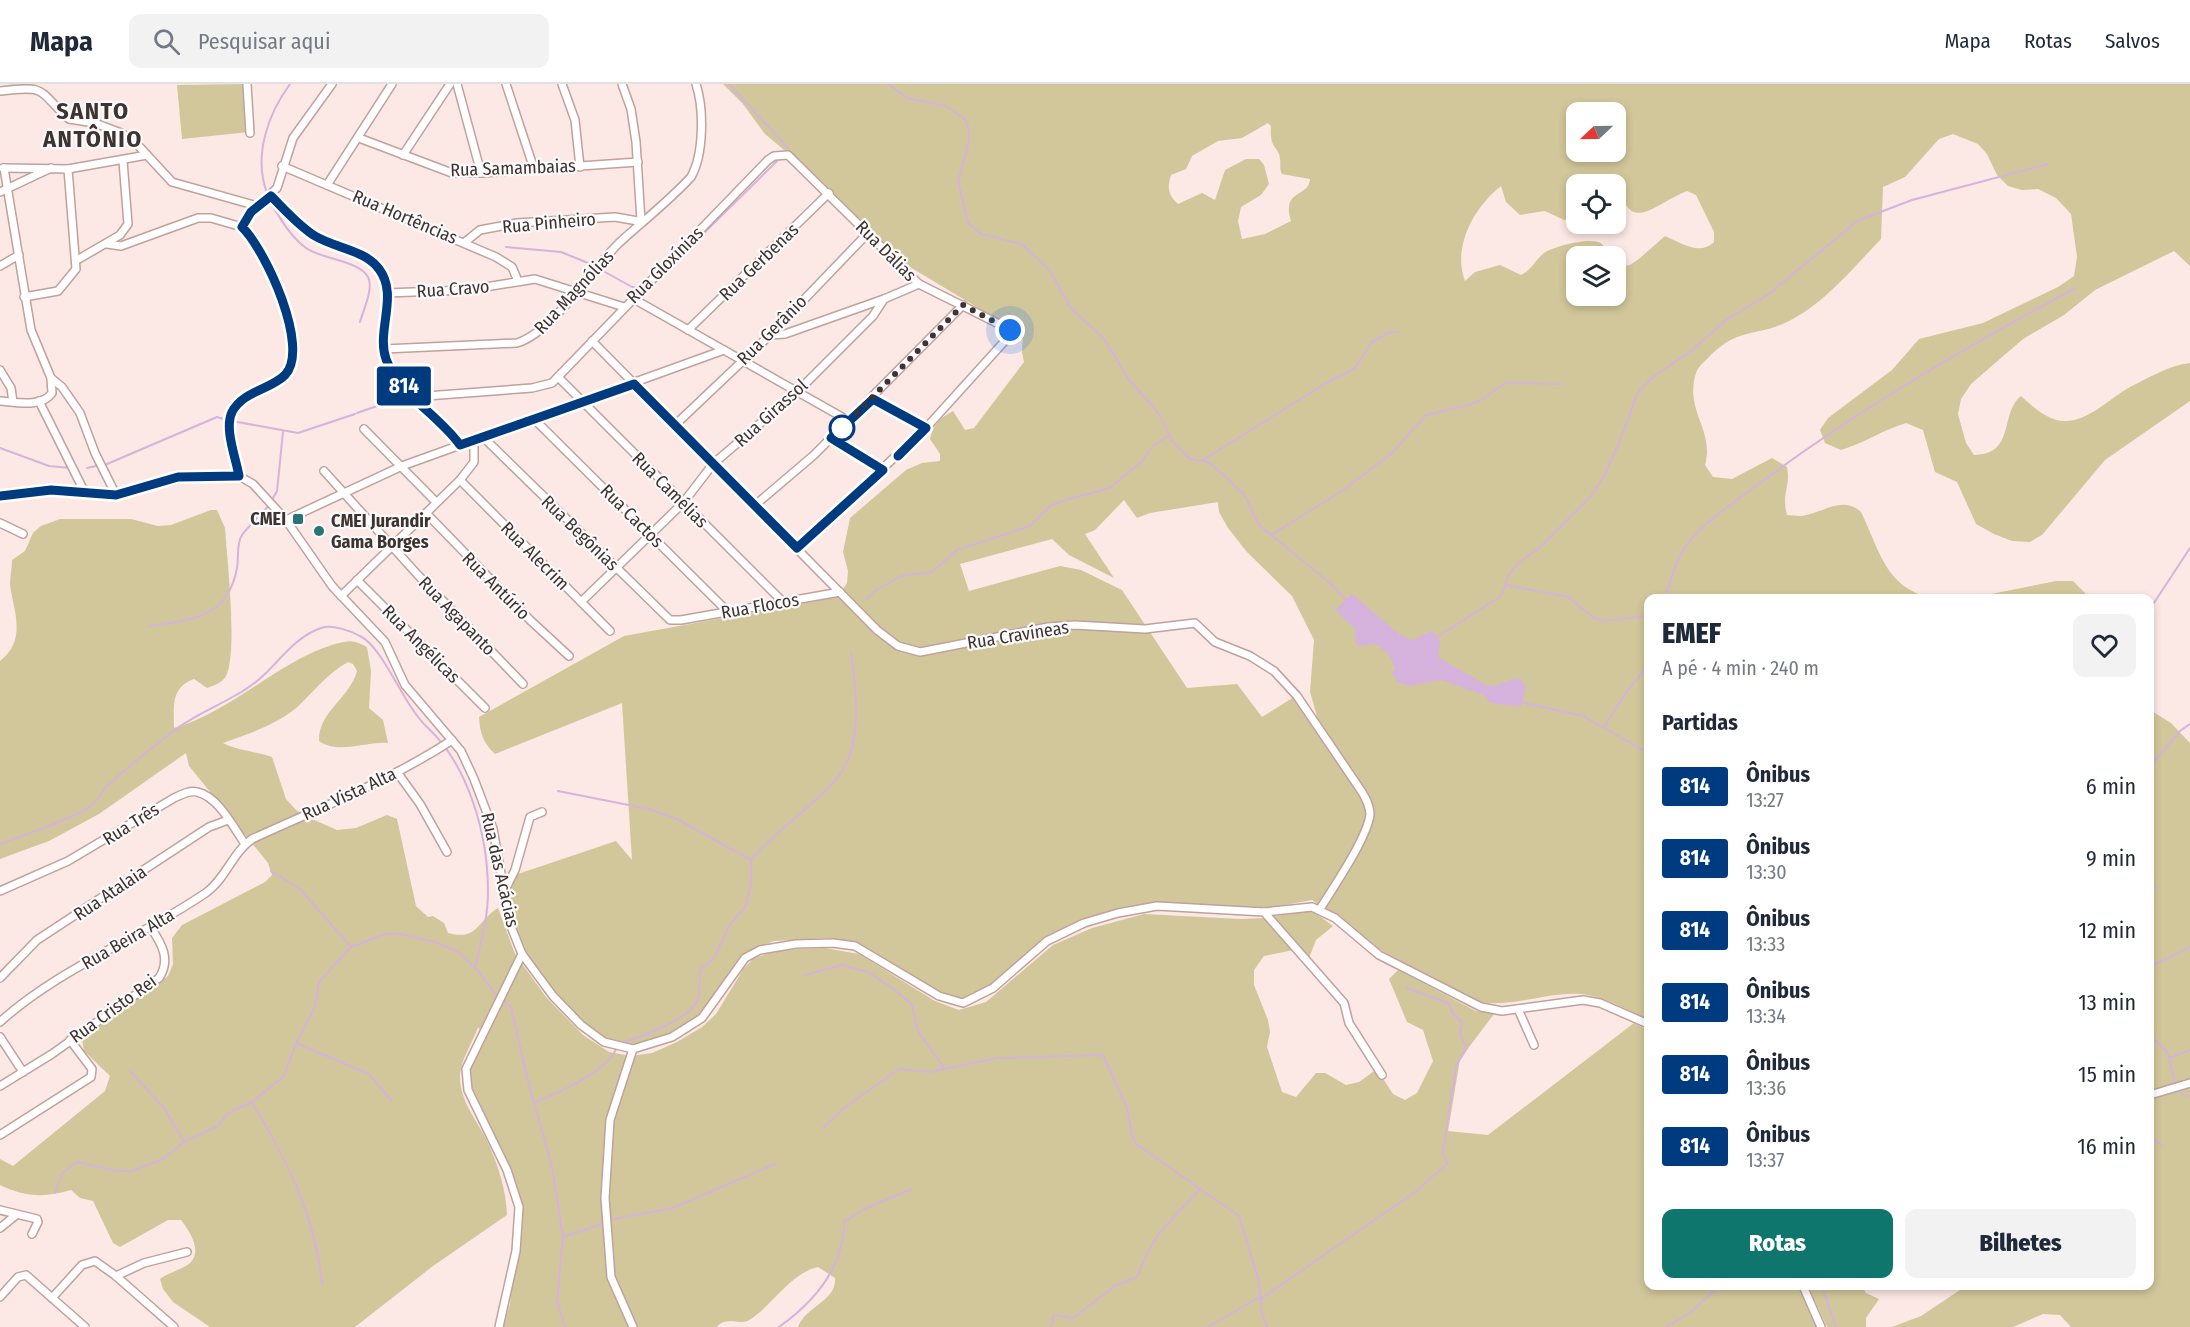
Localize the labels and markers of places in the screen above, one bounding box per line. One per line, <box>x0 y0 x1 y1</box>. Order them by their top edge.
unlabelled marker <box>829 415 855 441</box>
place label: CMEI <box>250 508 286 530</box>
place label: CMEI Jurandir Gama Borges <box>331 510 431 553</box>
marker: CMEI <box>291 512 305 526</box>
marker: CMEI Jurandir Gama Borges <box>312 524 326 538</box>

